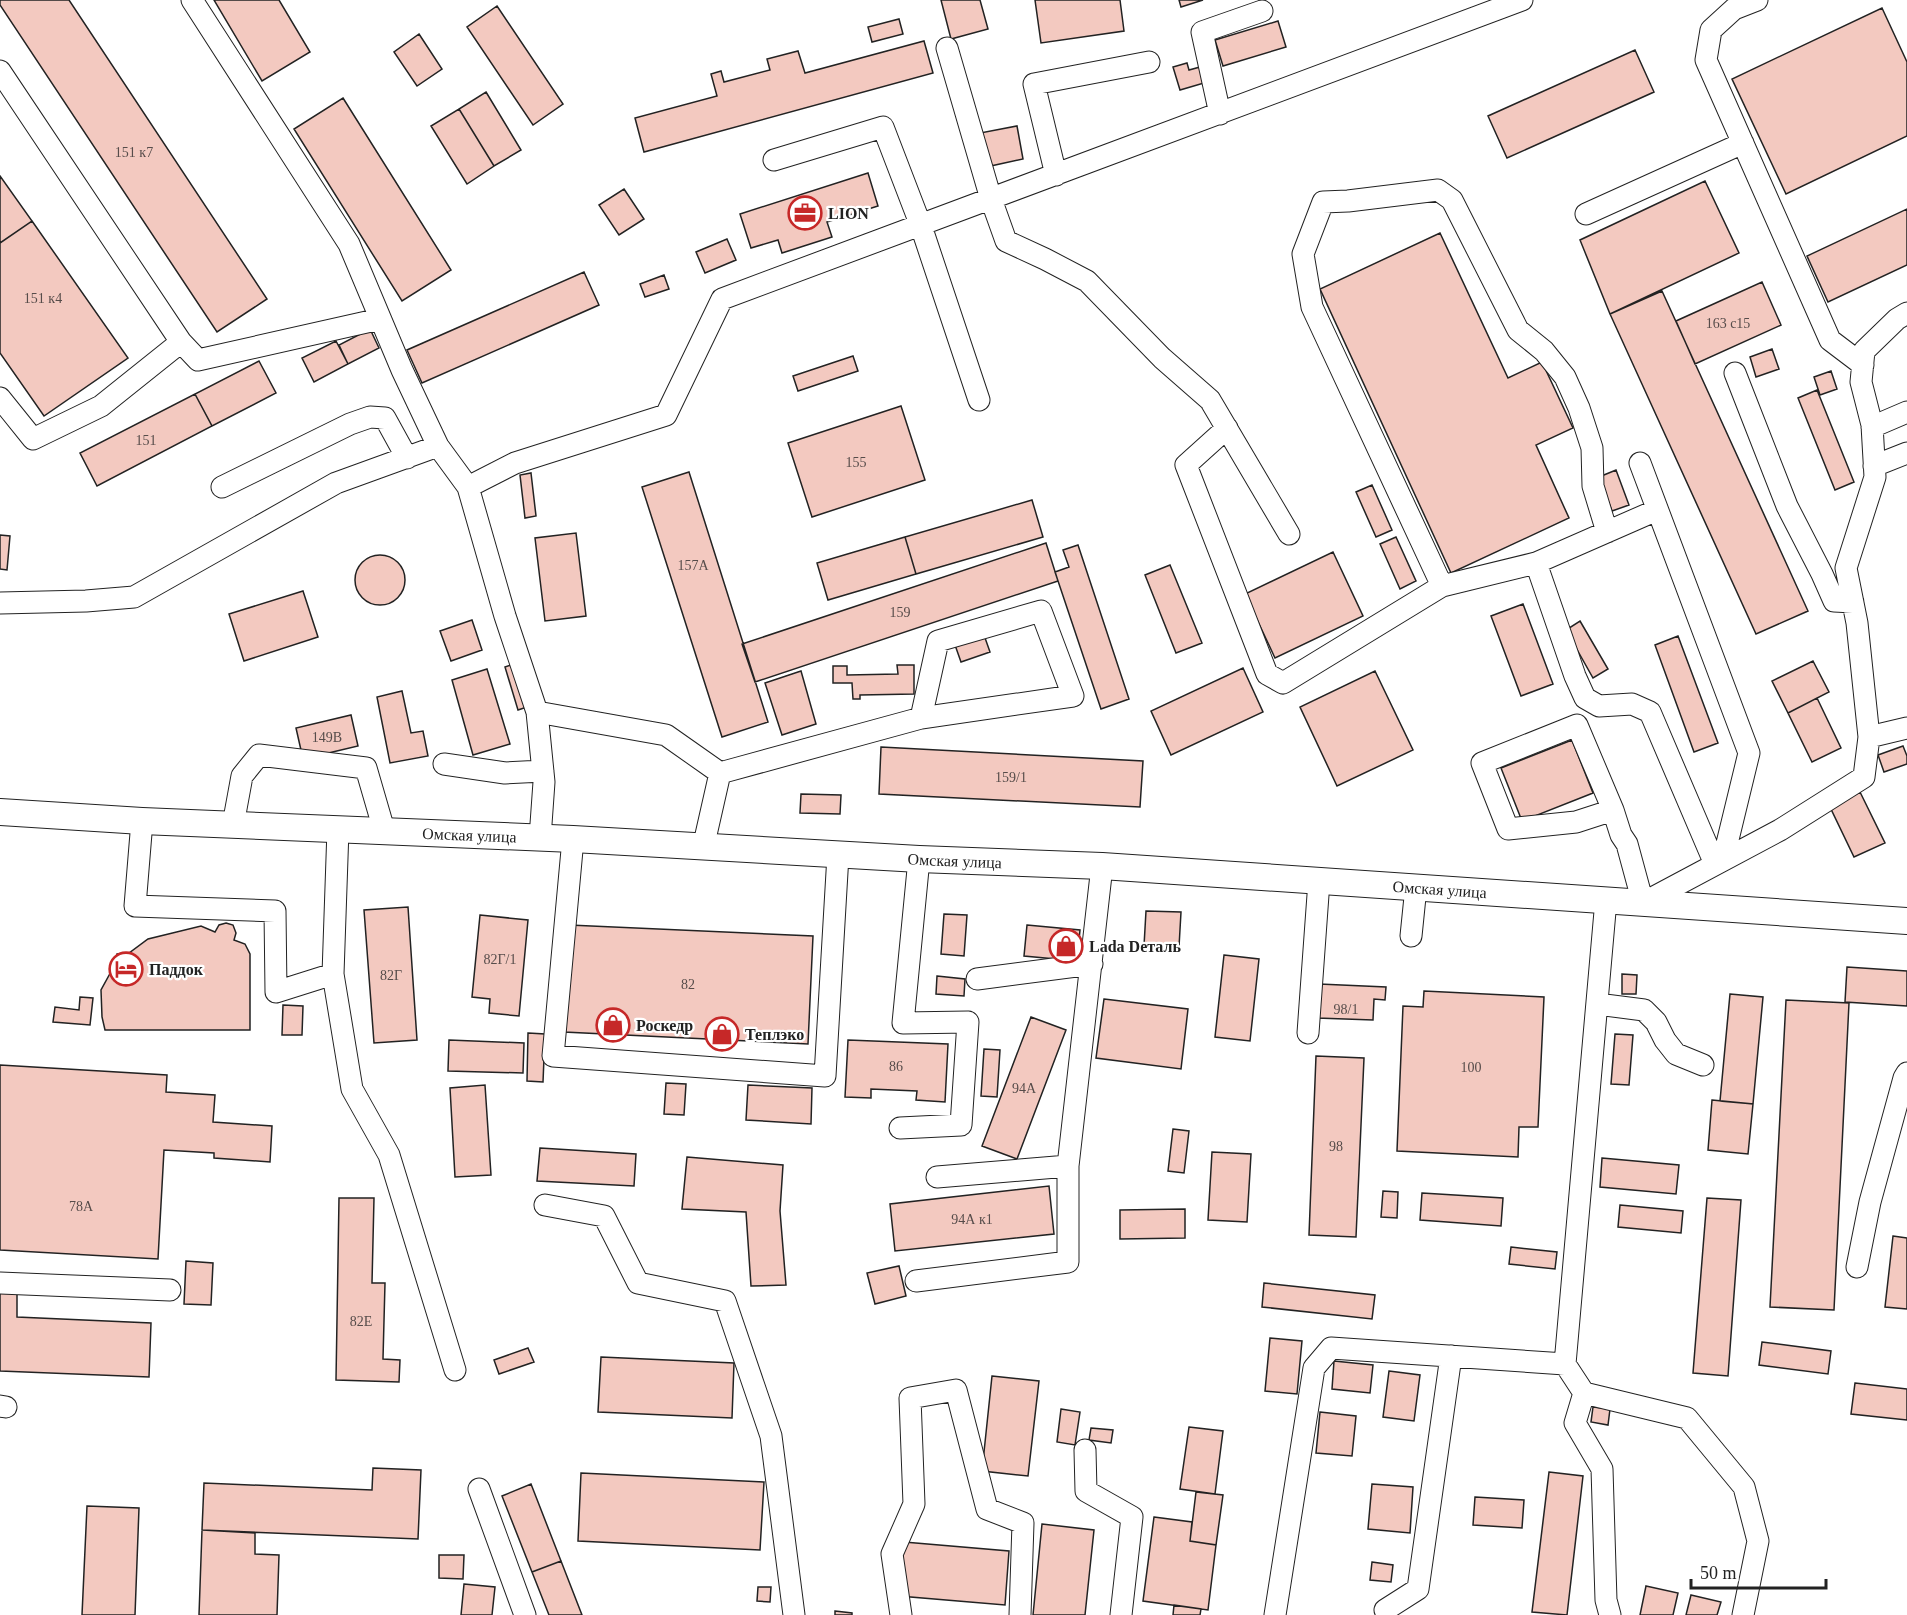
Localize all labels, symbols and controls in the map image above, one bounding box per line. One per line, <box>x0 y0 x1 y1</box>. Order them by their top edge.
house number: 151 к7 <box>115 145 153 160</box>
office icon: LION <box>787 195 823 231</box>
place label: LION <box>828 205 869 222</box>
house number: 151 к4 <box>24 291 62 306</box>
house number: 163 с15 <box>1706 316 1750 331</box>
house number: 151 <box>136 433 157 448</box>
house number: 155 <box>846 455 867 470</box>
house number: 157А <box>677 558 709 573</box>
house number: 159 <box>890 605 911 620</box>
house number: 149В <box>312 730 342 745</box>
house number: 159/1 <box>995 770 1027 785</box>
street label: Омская улица <box>422 825 517 846</box>
street label: Омская улица <box>907 850 1002 872</box>
street label: Омская улица <box>1392 878 1487 902</box>
shop icon: Lada Dеталь <box>1048 928 1084 964</box>
place label: Lada Dеталь <box>1089 938 1181 955</box>
hotel icon: Паддок <box>108 951 144 987</box>
house number: 82Г/1 <box>484 952 516 967</box>
place label: Паддок <box>149 961 204 978</box>
house number: 82Г <box>380 968 402 983</box>
house number: 82 <box>681 977 695 992</box>
house number: 98/1 <box>1334 1002 1358 1017</box>
shop icon: Роскедр <box>595 1007 631 1043</box>
shop icon: Теплэко <box>704 1016 740 1052</box>
place label: Роскедр <box>636 1017 693 1035</box>
place label: Теплэко <box>745 1026 804 1043</box>
house number: 86 <box>889 1059 903 1074</box>
house number: 100 <box>1461 1060 1482 1075</box>
house number: 94А <box>1012 1081 1037 1096</box>
house number: 98 <box>1329 1139 1343 1154</box>
house number: 78А <box>69 1199 94 1214</box>
house number: 94А к1 <box>951 1212 993 1227</box>
house number: 82Е <box>350 1314 372 1329</box>
scale bar <box>1691 1552 1826 1590</box>
text: 50 m <box>1700 1563 1737 1583</box>

